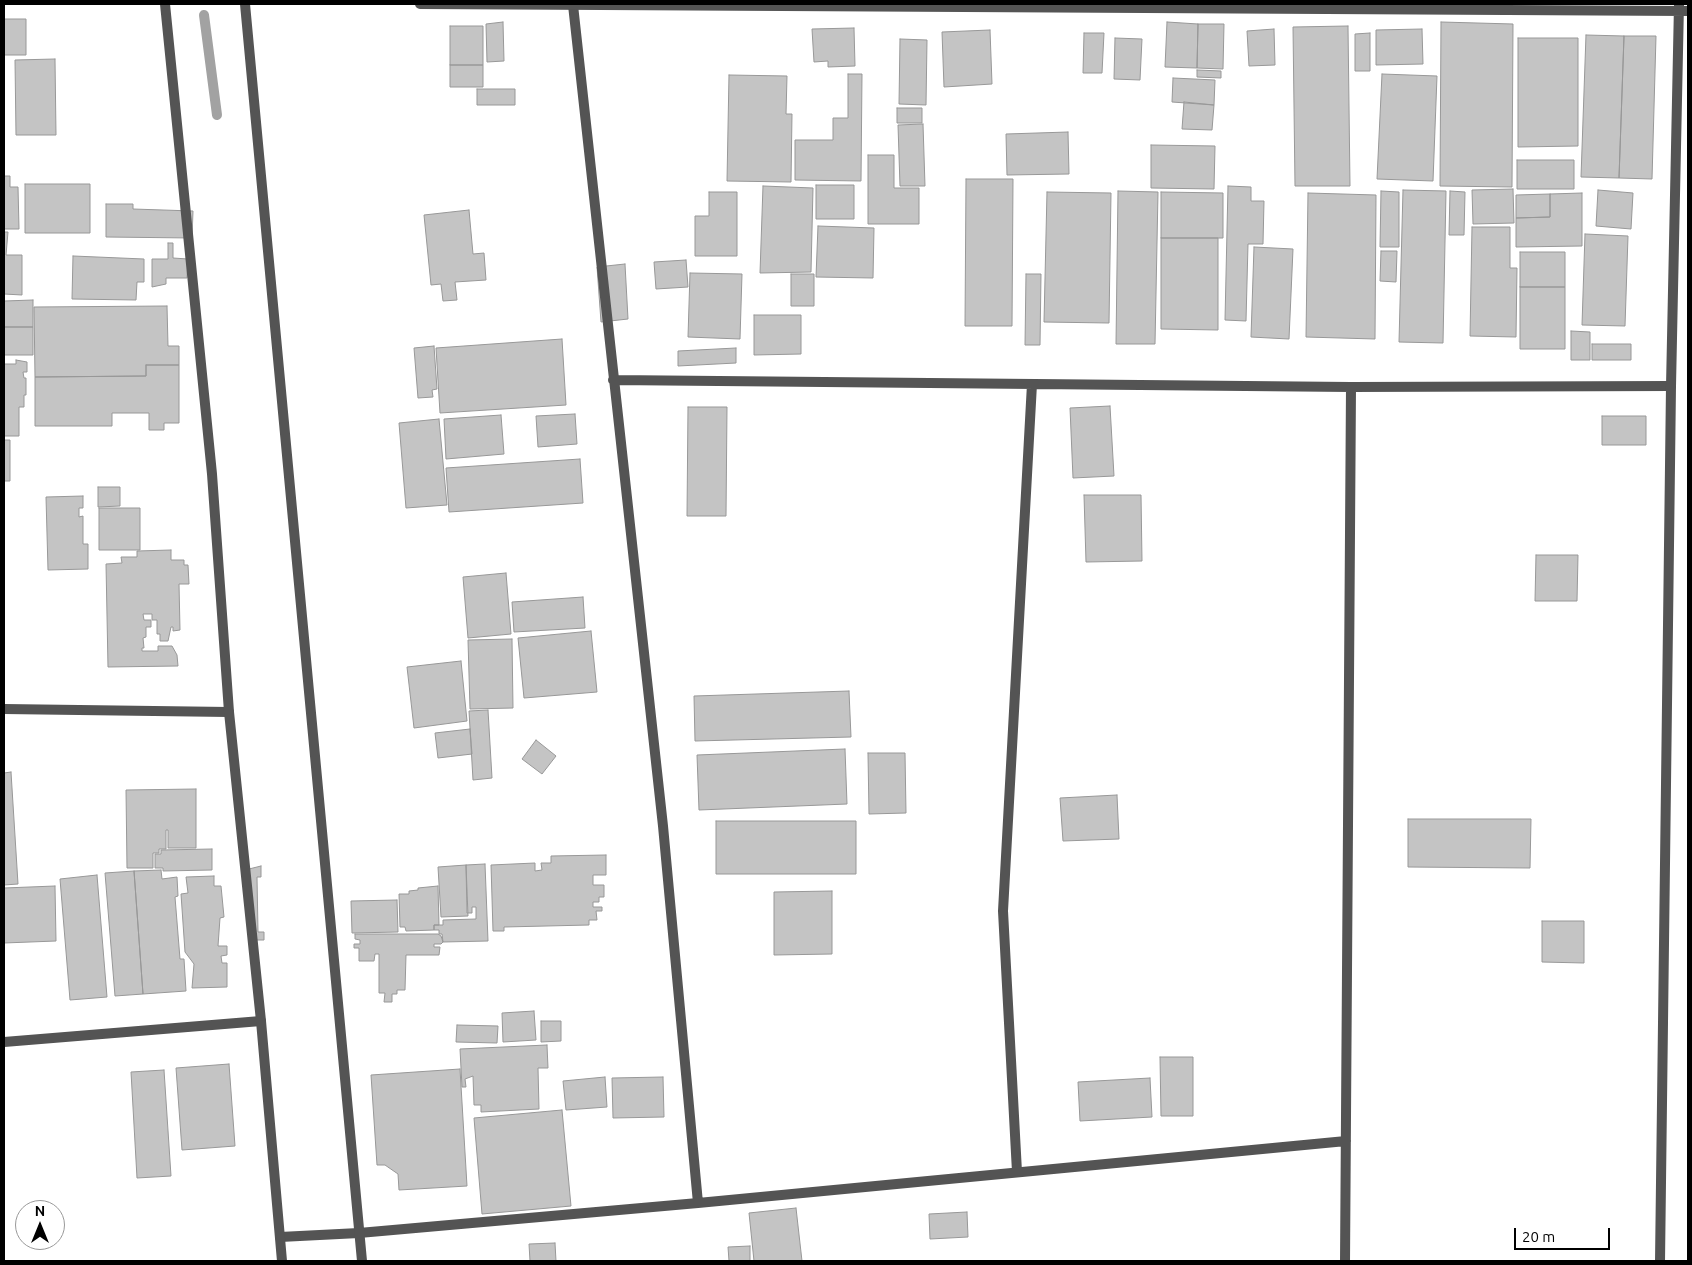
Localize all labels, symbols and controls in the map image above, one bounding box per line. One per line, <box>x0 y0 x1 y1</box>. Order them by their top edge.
north arrow <box>15 1200 65 1250</box>
text: N <box>35 1203 45 1219</box>
scale bar <box>1517 1218 1613 1250</box>
text: 20 m <box>1522 1228 1555 1245</box>

